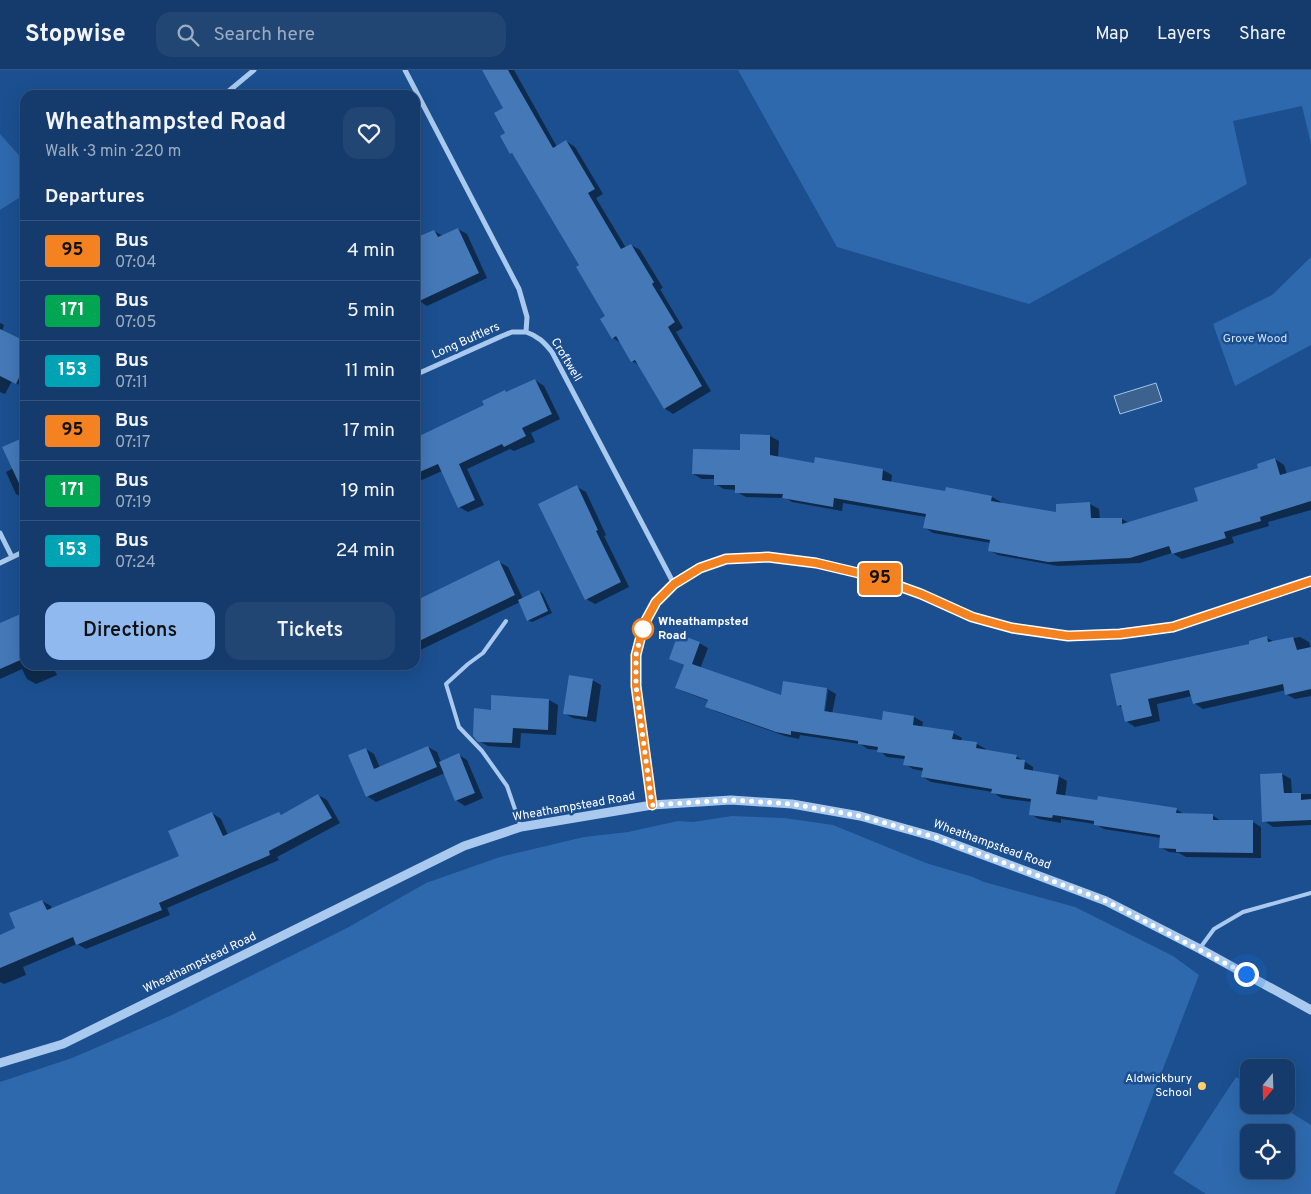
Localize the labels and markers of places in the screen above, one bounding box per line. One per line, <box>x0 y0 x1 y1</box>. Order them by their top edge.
place label: Wheathampsted Road <box>658 614 748 644</box>
marker: Wheathampsted Road <box>632 618 654 640</box>
place label: Aldwickbury School <box>1125 1071 1192 1101</box>
marker: Aldwickbury School <box>1196 1080 1208 1092</box>

